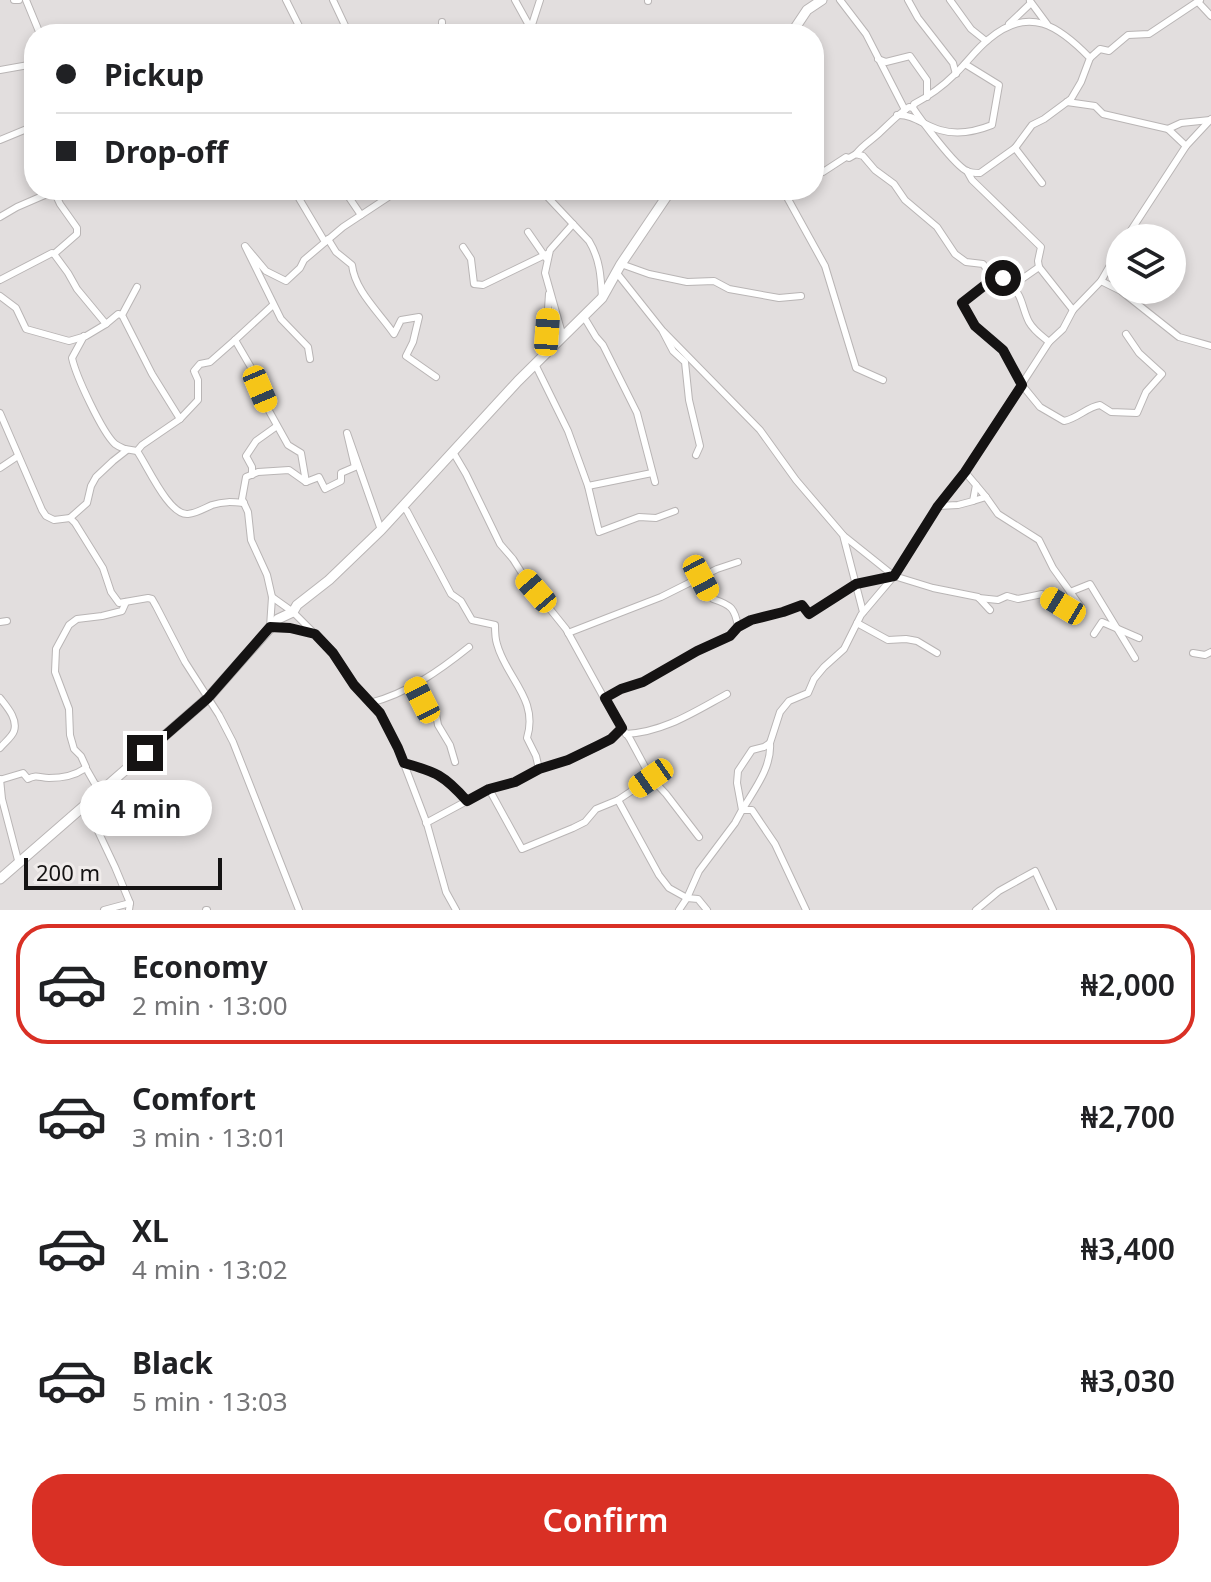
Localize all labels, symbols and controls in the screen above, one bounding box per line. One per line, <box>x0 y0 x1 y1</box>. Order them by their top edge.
text: Pickup <box>104 54 204 95</box>
text: Drop-off <box>104 131 228 172</box>
map controls <box>1106 224 1186 304</box>
button: layers <box>1106 224 1186 304</box>
route start <box>985 260 1021 296</box>
car <box>533 307 561 357</box>
car <box>240 362 280 416</box>
car <box>679 551 723 605</box>
car <box>511 565 561 617</box>
car <box>1036 583 1090 629</box>
car <box>400 673 444 727</box>
route end <box>127 735 163 771</box>
car <box>624 754 678 802</box>
callout: 4 min <box>79 781 211 837</box>
text: 4 min <box>111 790 181 826</box>
scale bar <box>24 854 222 890</box>
text: 200 m <box>36 857 100 887</box>
text: Economy <box>132 946 268 987</box>
icon: car <box>36 948 108 1020</box>
text: ₦2,000 <box>1081 964 1175 1005</box>
text: 2 min · 13:00 <box>132 987 288 1023</box>
text: Comfort <box>132 1078 256 1119</box>
icon: car <box>36 1080 108 1152</box>
text: ₦2,700 <box>1081 1096 1175 1137</box>
text: 3 min · 13:01 <box>132 1119 288 1155</box>
text: XL <box>132 1210 169 1251</box>
icon: car <box>36 1212 108 1284</box>
text: ₦3,400 <box>1081 1228 1175 1269</box>
text: 4 min · 13:02 <box>132 1251 288 1287</box>
text: Black <box>132 1342 213 1383</box>
icon: car <box>36 1344 108 1416</box>
text: ₦3,030 <box>1081 1360 1175 1401</box>
text: 5 min · 13:03 <box>132 1383 288 1419</box>
button: Confirm <box>32 1474 1179 1566</box>

